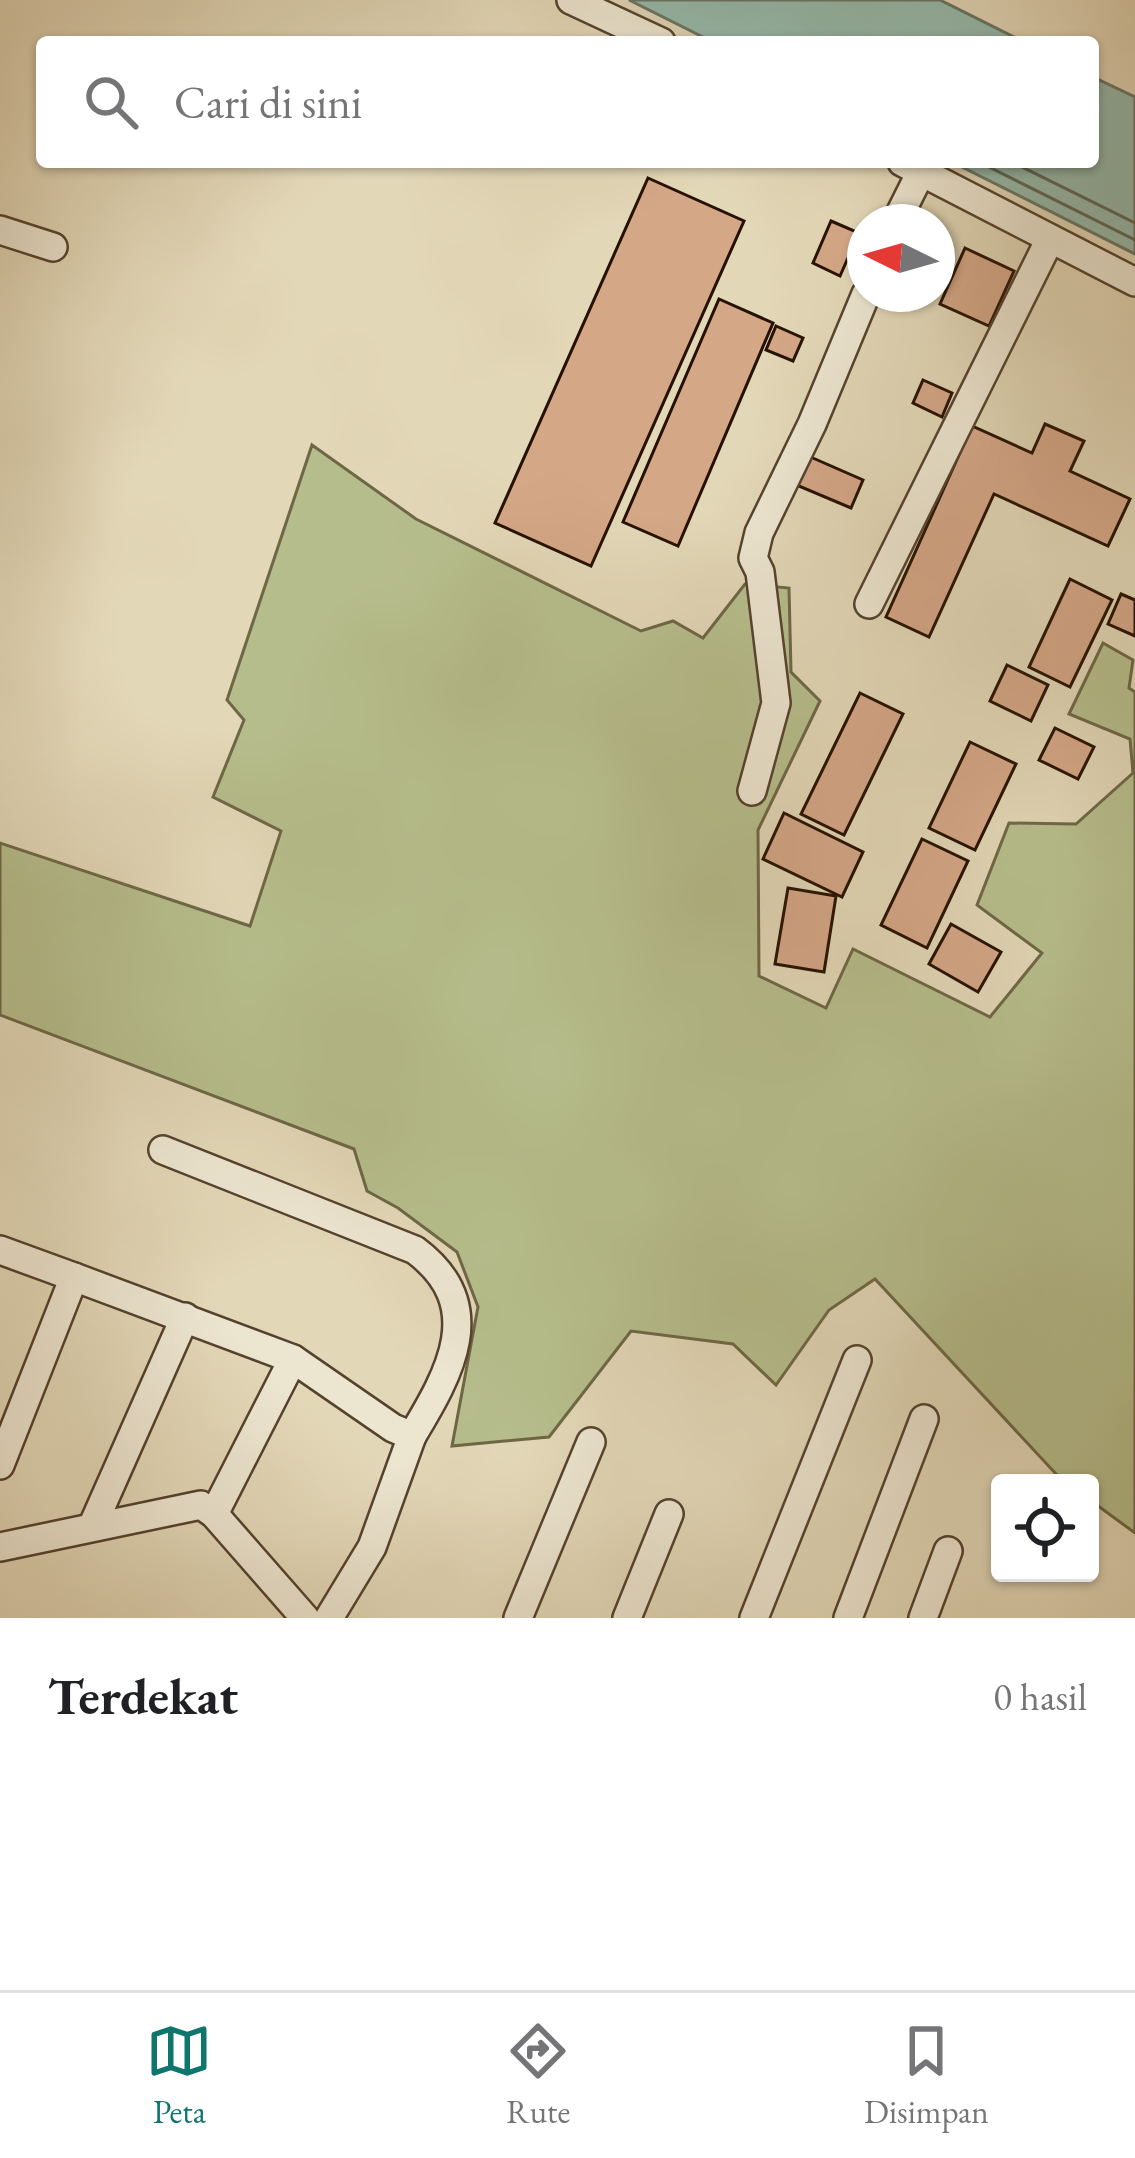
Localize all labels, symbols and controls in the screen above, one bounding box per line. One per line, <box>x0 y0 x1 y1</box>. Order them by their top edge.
search box <box>36 36 1099 168</box>
icon: search <box>78 69 144 135</box>
text: Cari di sini <box>174 73 362 131</box>
north arrow <box>847 204 955 312</box>
map controls <box>991 1474 1099 1582</box>
button: locate <box>991 1474 1099 1582</box>
text: Terdekat <box>48 1663 238 1729</box>
text: 0 hasil <box>993 1671 1087 1722</box>
tab: Peta <box>146 2018 212 2133</box>
tab: Rute <box>505 2018 571 2133</box>
tab: Disimpan <box>864 2018 989 2133</box>

